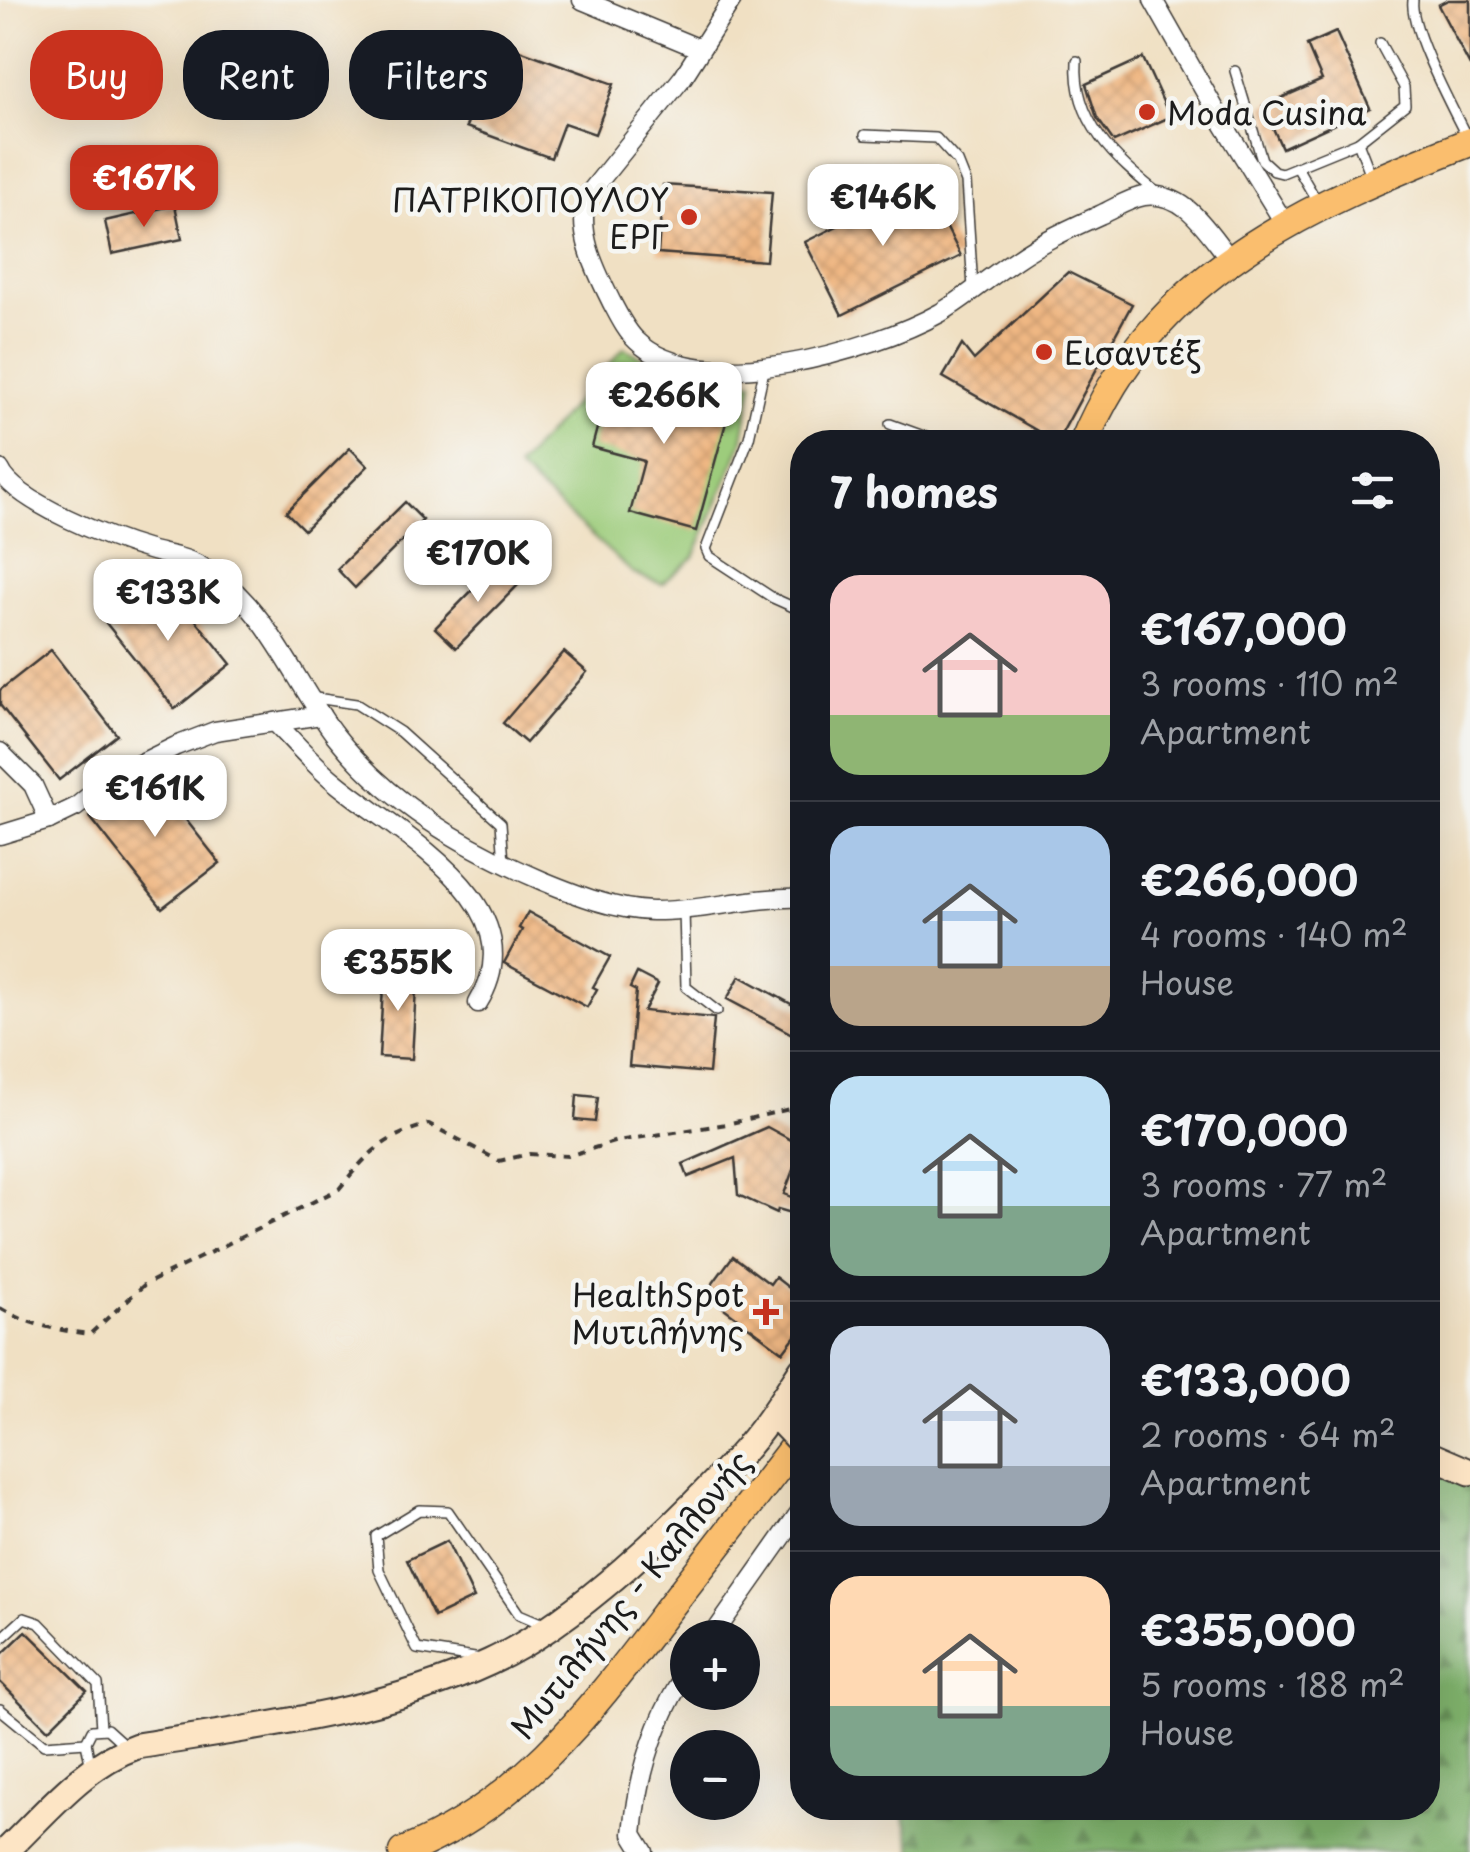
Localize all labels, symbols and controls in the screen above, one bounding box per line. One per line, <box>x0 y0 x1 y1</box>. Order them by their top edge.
chip: Buy <box>30 30 163 120</box>
chip: Rent <box>183 30 329 120</box>
chip: Filters <box>349 30 523 120</box>
place label: Moda Cusina <box>1167 88 1366 136</box>
marker: Moda Cusina <box>1136 101 1158 123</box>
pin: €167K <box>74 145 214 230</box>
text: €167K <box>92 153 196 201</box>
pin: €146K <box>813 164 953 249</box>
text: €146K <box>829 172 937 220</box>
place label: ΠΑΤΡΙΚΟΠΟΥΛΟΥ ΕΡΓ <box>392 175 669 260</box>
marker: ΠΑΤΡΙΚΟΠΟΥΛΟΥ ΕΡΓ <box>678 206 700 228</box>
place label: Εισαντέξ <box>1064 328 1202 376</box>
marker: Εισαντέξ <box>1033 341 1055 363</box>
pin: €266K <box>594 362 734 447</box>
text: €266K <box>608 370 720 418</box>
text: 7 homes <box>830 459 998 522</box>
icon: filters <box>1345 463 1400 518</box>
pin: €170K <box>408 520 548 605</box>
text: €170K <box>426 528 530 576</box>
pin: €133K <box>98 559 238 644</box>
text: €133K <box>115 567 221 615</box>
text: €167,000 <box>1140 596 1347 659</box>
icon: home <box>910 615 1030 735</box>
text: 3 rooms · 110 m² <box>1140 659 1399 707</box>
text: Apartment <box>1140 707 1311 755</box>
pin: €161K <box>85 755 225 840</box>
text: €161K <box>105 763 205 811</box>
text: €266,000 <box>1140 847 1358 910</box>
icon: home <box>910 866 1030 986</box>
text: 4 rooms · 140 m² <box>1140 910 1408 958</box>
pin: €355K <box>328 929 468 1014</box>
text: €355K <box>343 937 453 985</box>
text: House <box>1140 958 1234 1006</box>
text: €170,000 <box>1140 1097 1348 1160</box>
icon: home <box>910 1116 1030 1236</box>
text: 3 rooms · 77 m² <box>1140 1160 1388 1208</box>
text: Apartment <box>1140 1208 1311 1256</box>
place label: HealthSpot Μυτιλήνης <box>572 1270 744 1355</box>
marker: HealthSpot Μυτιλήνης <box>753 1299 779 1325</box>
text: €133,000 <box>1140 1347 1351 1410</box>
icon: home <box>910 1366 1030 1486</box>
text: 2 rooms · 64 m² <box>1140 1410 1396 1458</box>
street label: Μυτιλήνης - Καλλονής <box>498 1439 762 1749</box>
text: Apartment <box>1140 1458 1311 1506</box>
text: €355,000 <box>1140 1597 1356 1660</box>
icon: home <box>910 1616 1030 1736</box>
map controls <box>670 1620 760 1820</box>
button: + <box>670 1620 760 1710</box>
text: 5 rooms · 188 m² <box>1140 1660 1405 1708</box>
text: House <box>1140 1708 1234 1756</box>
button: − <box>670 1730 760 1820</box>

